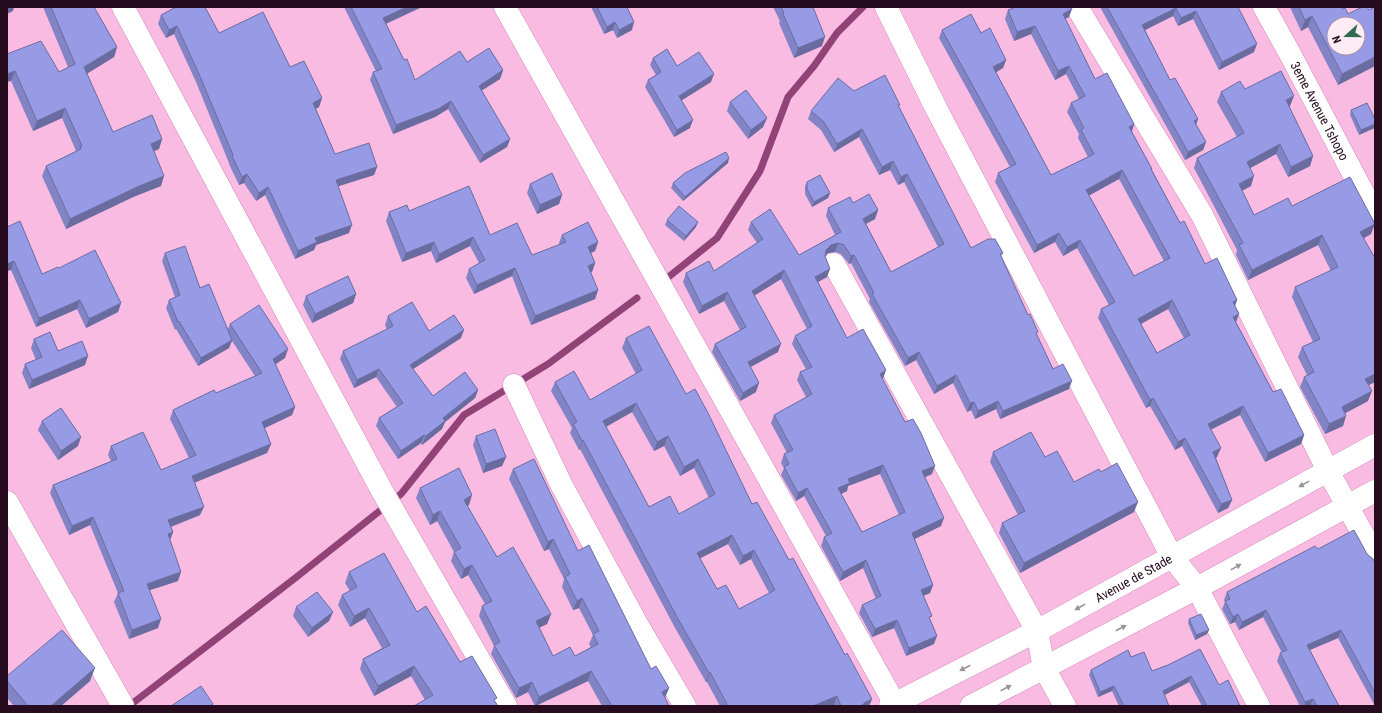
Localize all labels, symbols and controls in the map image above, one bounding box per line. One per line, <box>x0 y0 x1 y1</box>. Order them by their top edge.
north arrow <box>1326 16 1366 56</box>
text: N <box>1330 34 1344 45</box>
street label: 3eme Avenue Tshopo <box>1288 59 1352 163</box>
one-way arrow <box>1298 480 1310 487</box>
street label: Avenue de Stade <box>1092 551 1174 605</box>
one-way arrow <box>1230 563 1242 570</box>
one-way arrow <box>1074 604 1085 611</box>
one-way arrow <box>1115 625 1127 631</box>
one-way arrow <box>959 665 970 671</box>
one-way arrow <box>1000 685 1012 691</box>

